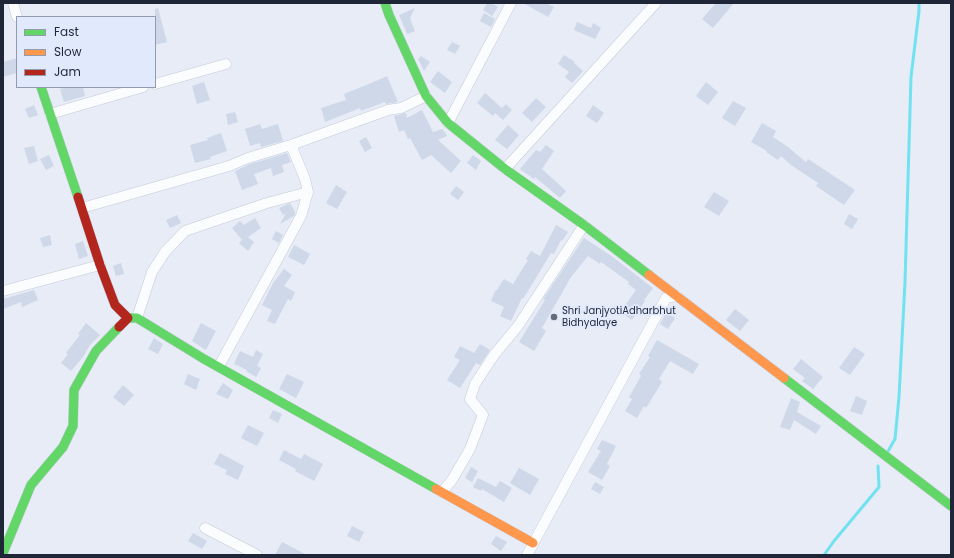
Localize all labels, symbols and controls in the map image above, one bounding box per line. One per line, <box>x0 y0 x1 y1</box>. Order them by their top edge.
legend <box>16 16 156 88</box>
text: Fast <box>54 23 79 40</box>
text: Slow <box>54 43 82 60</box>
text: Jam <box>54 63 81 80</box>
place label: Shri JanjyotiAdharbhut Bidhyalaye <box>562 305 676 328</box>
marker: Shri JanjyotiAdharbhut Bidhyalaye <box>549 312 559 322</box>

